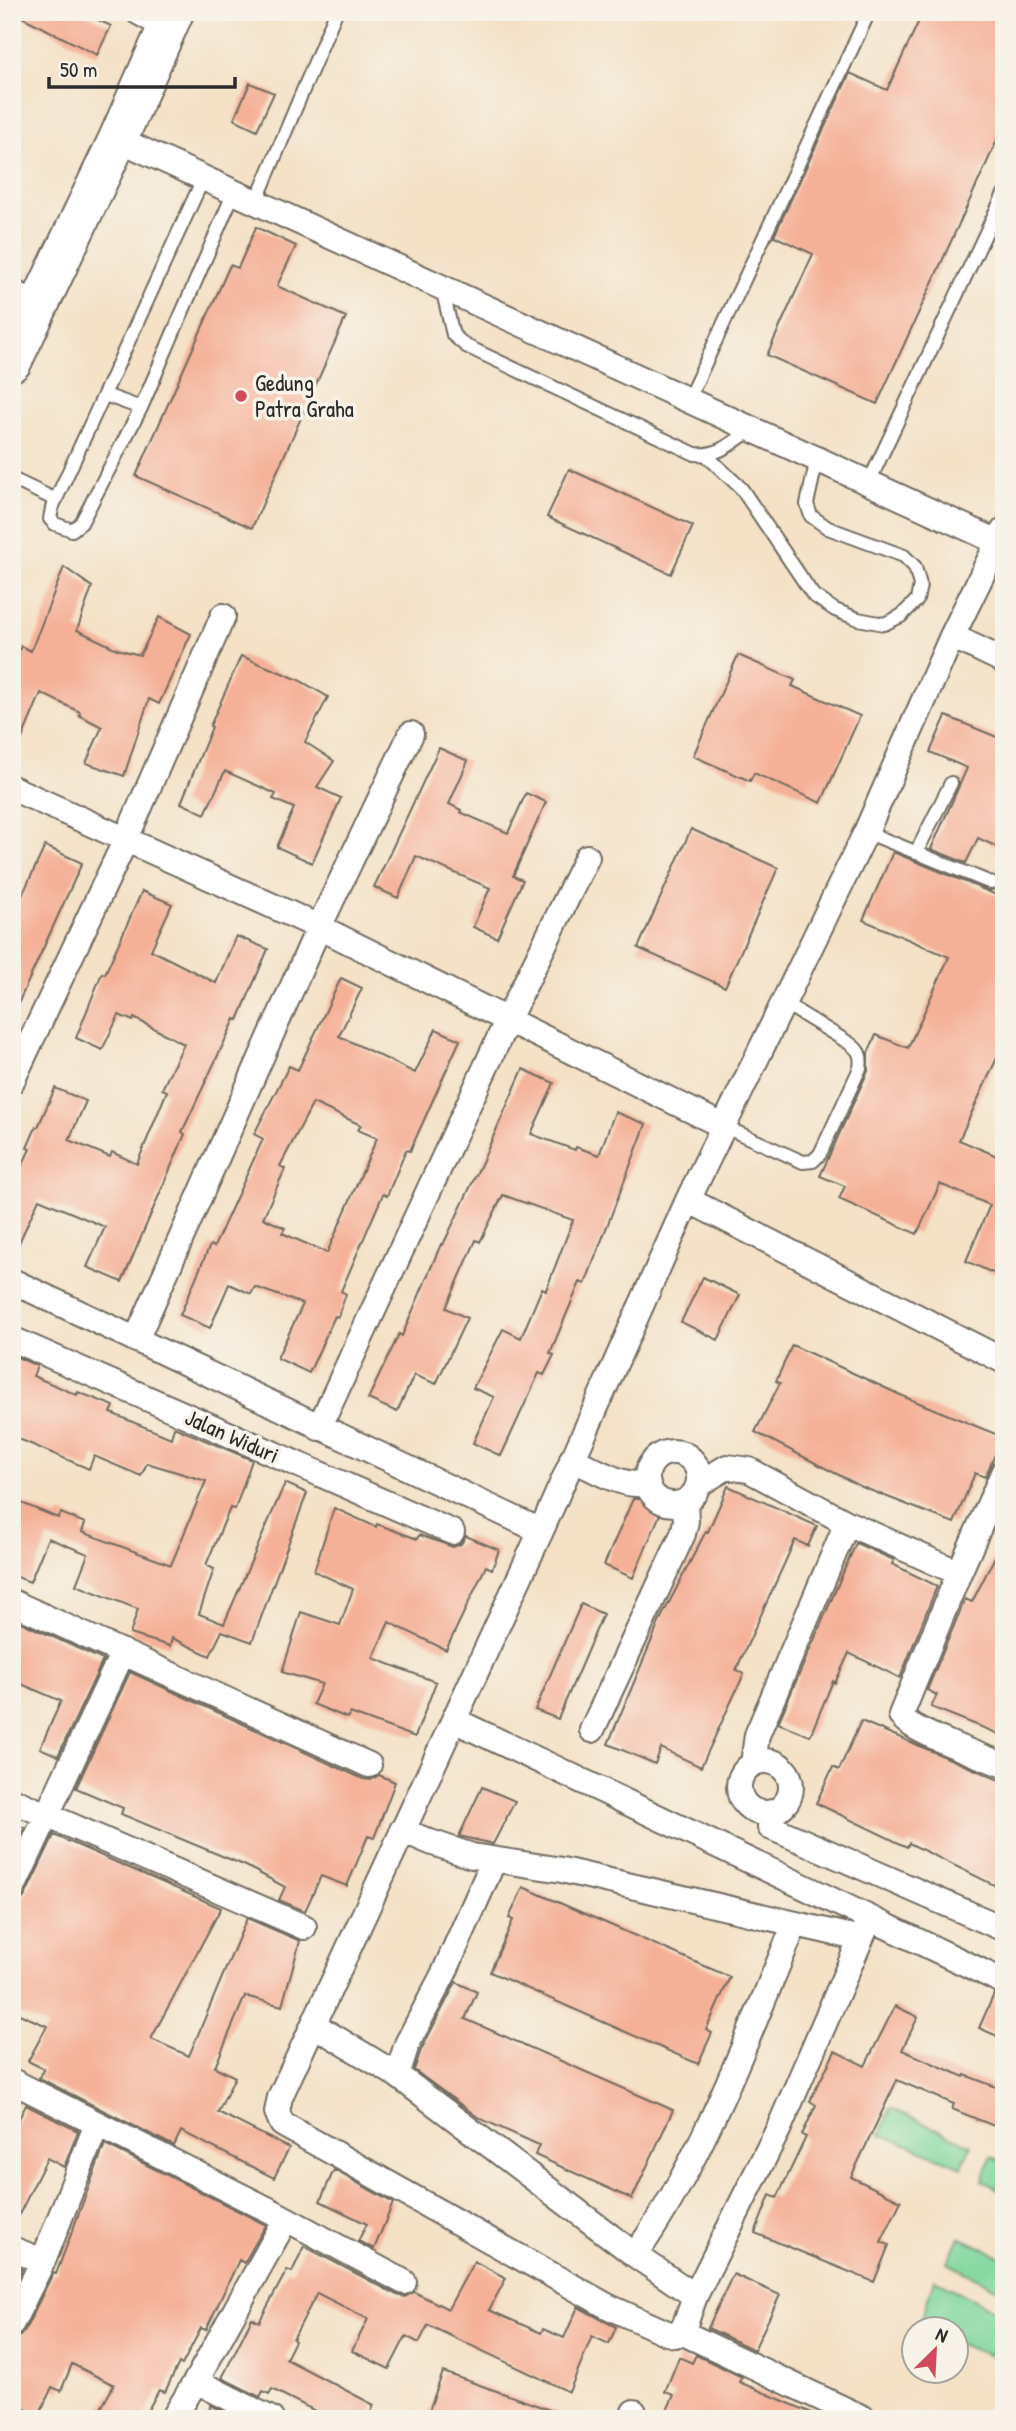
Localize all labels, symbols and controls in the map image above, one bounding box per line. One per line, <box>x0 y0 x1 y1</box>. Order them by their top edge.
scale bar <box>49 46 234 90</box>
text: 50 m <box>60 55 97 84</box>
place label: Gedung Patra Graha <box>255 367 354 424</box>
marker: Gedung Patra Graha <box>233 388 249 404</box>
street label: Jalan Widuri <box>180 1401 284 1470</box>
north arrow <box>900 2316 970 2386</box>
text: N <box>932 2321 952 2348</box>

